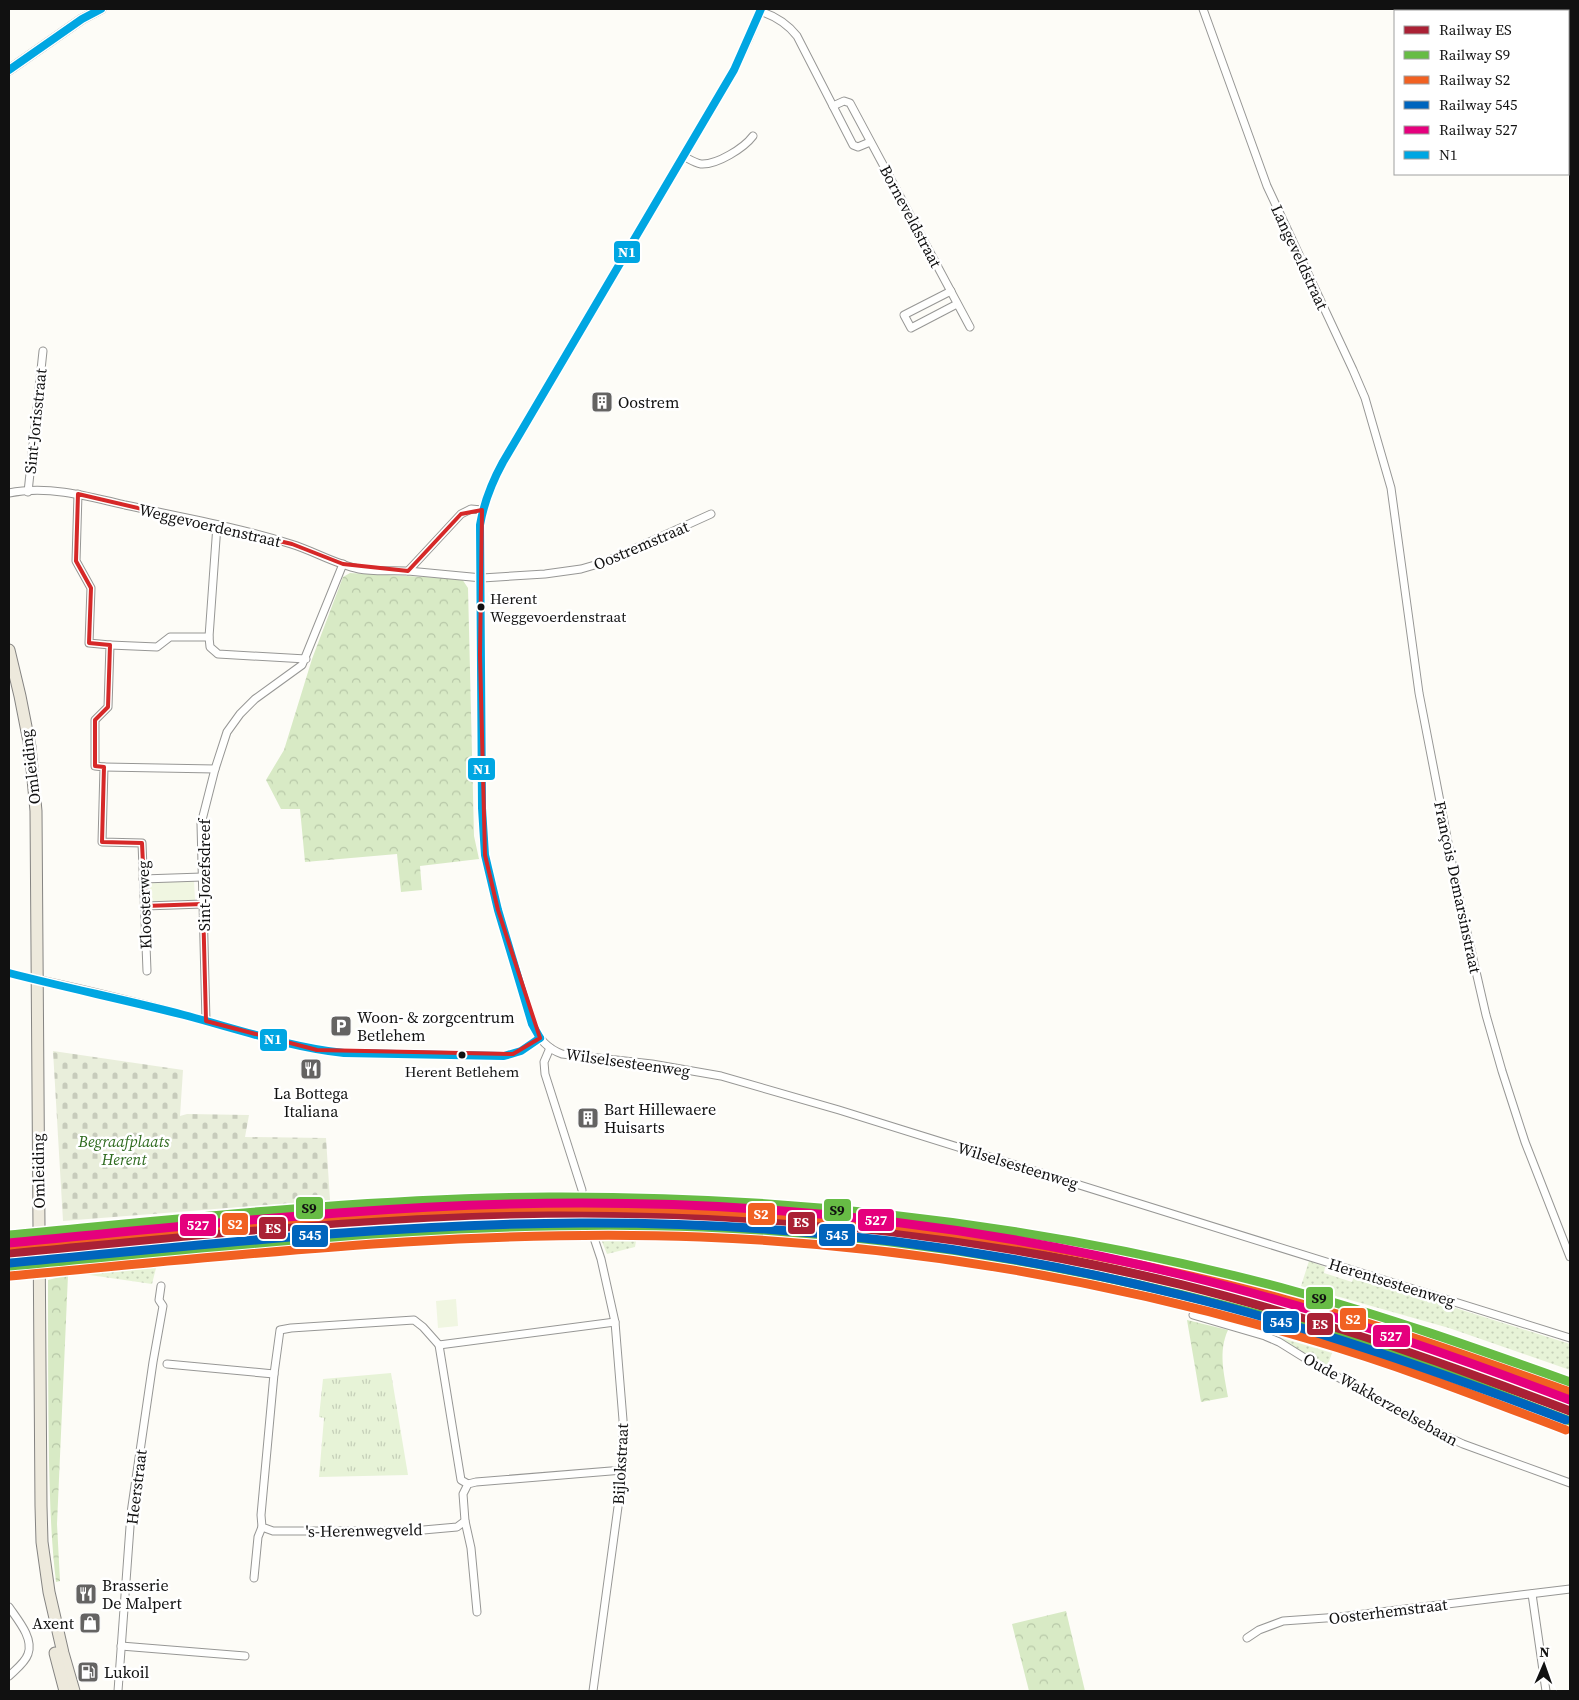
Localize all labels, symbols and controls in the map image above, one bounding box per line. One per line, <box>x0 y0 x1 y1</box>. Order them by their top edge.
legend <box>1394 10 1569 175</box>
text: Railway ES <box>1439 19 1512 40</box>
text: Railway S9 <box>1439 44 1510 65</box>
text: Railway S2 <box>1439 69 1510 90</box>
text: Railway 545 <box>1439 94 1518 115</box>
text: Railway 527 <box>1439 119 1518 140</box>
text: N1 <box>1439 144 1458 165</box>
street label: Borneveldstraat <box>875 161 948 272</box>
street label: Langeveldstraat <box>1266 201 1334 314</box>
line badge: N1 <box>613 240 641 264</box>
text: N1 <box>618 242 636 262</box>
street label: Sint-Jorisstraat <box>19 367 52 475</box>
building icon: Oostrem <box>590 390 614 414</box>
place label: Oostrem <box>618 391 679 413</box>
street label: Weggevoerdenstraat <box>137 498 284 552</box>
street label: Oostremstraat <box>590 515 693 575</box>
place label: Herent Weggevoerdenstraat <box>490 588 626 627</box>
marker: Herent Weggevoerdenstraat <box>476 602 486 612</box>
street label: Omleiding <box>14 728 46 806</box>
line badge: N1 <box>467 757 496 781</box>
text: N1 <box>473 759 491 779</box>
street label: François Demarsinstraat <box>1429 799 1487 976</box>
street label: Sint-Jozefsdreef <box>193 818 215 931</box>
street label: Kloosterweg <box>131 860 157 950</box>
place label: Woon- & zorgcentrum Betlehem <box>357 1006 515 1046</box>
parking icon: Woon- & zorgcentrum Betlehem <box>329 1014 353 1038</box>
line badge: N1 <box>259 1028 288 1052</box>
text: N1 <box>264 1029 282 1049</box>
street label: Wilselsesteenweg <box>564 1042 692 1082</box>
marker: Herent Betlehem <box>457 1050 467 1060</box>
restaurant icon: La Bottega Italiana <box>299 1057 323 1081</box>
place label: Herent Betlehem <box>405 1061 520 1082</box>
place label: La Bottega Italiana <box>274 1082 349 1122</box>
place label: Bart Hillewaere Huisarts <box>604 1098 716 1138</box>
building icon: Bart Hillewaere Huisarts <box>576 1106 600 1130</box>
park label: Begraafplaats Herent <box>77 1130 170 1170</box>
street label: Omleiding <box>26 1133 50 1209</box>
street label: Wilselsesteenweg <box>955 1136 1081 1194</box>
line badge: S9 <box>295 1196 324 1220</box>
text: S9 <box>301 1198 317 1218</box>
line badge: S9 <box>823 1198 852 1222</box>
text: S9 <box>829 1200 845 1220</box>
line badge: S2 <box>747 1202 776 1226</box>
text: S2 <box>753 1204 769 1224</box>
line badge: 527 <box>857 1208 895 1232</box>
text: 527 <box>865 1210 888 1230</box>
line badge: ES <box>787 1211 816 1235</box>
line badge: S2 <box>221 1212 249 1236</box>
text: ES <box>793 1212 809 1232</box>
line badge: 527 <box>179 1213 217 1237</box>
text: S2 <box>227 1214 243 1234</box>
text: 527 <box>187 1215 210 1235</box>
line badge: ES <box>258 1216 287 1240</box>
text: ES <box>265 1218 281 1238</box>
line badge: 545 <box>818 1223 856 1247</box>
line badge: 545 <box>291 1224 329 1248</box>
text: 545 <box>299 1225 322 1245</box>
text: 545 <box>826 1225 849 1245</box>
street label: Herentsesteenweg <box>1326 1252 1458 1312</box>
line badge: S9 <box>1305 1286 1334 1310</box>
text: S9 <box>1311 1288 1327 1308</box>
line badge: S2 <box>1339 1307 1367 1331</box>
text: S2 <box>1345 1309 1361 1329</box>
line badge: 545 <box>1262 1310 1300 1334</box>
text: 545 <box>1270 1312 1293 1332</box>
line badge: ES <box>1306 1312 1334 1336</box>
text: ES <box>1312 1314 1328 1334</box>
line badge: 527 <box>1372 1324 1411 1348</box>
text: 527 <box>1380 1326 1403 1346</box>
street label: Oude Wakkerzeelsebaan <box>1300 1347 1463 1451</box>
street label: Bijlokstraat <box>607 1422 633 1505</box>
street label: Heerstraat <box>120 1447 152 1526</box>
street label: 's-Herenwegveld <box>305 1518 423 1542</box>
place label: Brasserie De Malpert <box>102 1574 183 1614</box>
restaurant icon: Brasserie De Malpert <box>74 1582 98 1606</box>
street label: Oosterhemstraat <box>1327 1593 1449 1629</box>
shop icon: Axent <box>78 1611 102 1635</box>
place label: Axent <box>32 1612 75 1634</box>
north arrow <box>1519 1640 1569 1690</box>
text: N <box>1539 1642 1550 1662</box>
fuel station icon: Lukoil <box>76 1660 100 1684</box>
place label: Lukoil <box>104 1661 149 1683</box>

